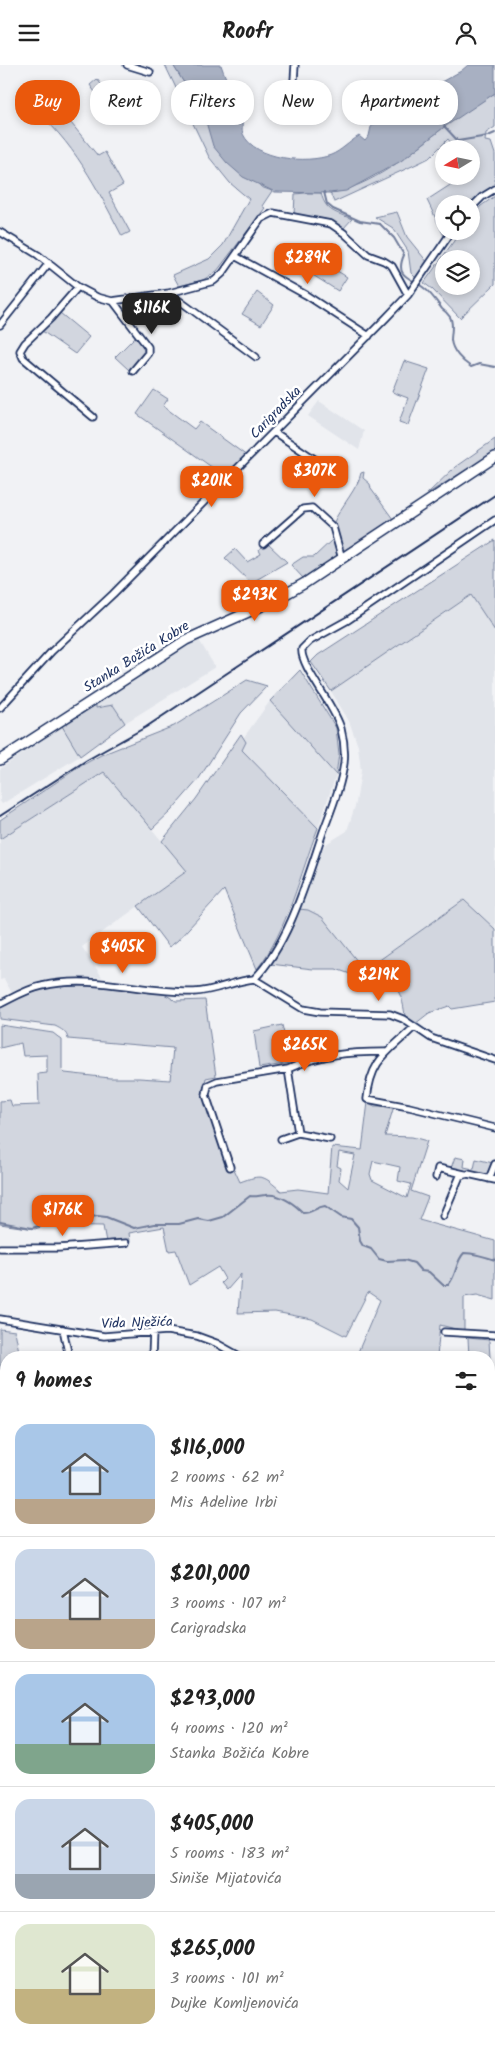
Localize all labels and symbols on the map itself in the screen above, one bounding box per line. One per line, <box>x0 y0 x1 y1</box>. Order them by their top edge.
north arrow <box>435 140 480 185</box>
pin: $289K <box>273 243 343 285</box>
pin: $116K <box>117 293 187 335</box>
street label: Carigradska <box>245 381 307 444</box>
pin: $307K <box>280 455 350 498</box>
pin: $201K <box>177 465 247 508</box>
pin: $293K <box>220 579 290 622</box>
street label: Stanka Božića Kobre <box>79 615 195 698</box>
pin: $405K <box>88 931 158 974</box>
pin: $219K <box>344 959 414 1002</box>
pin: $265K <box>270 1029 340 1072</box>
pin: $176K <box>28 1195 98 1237</box>
street label: Vida Nježića <box>101 1311 173 1335</box>

